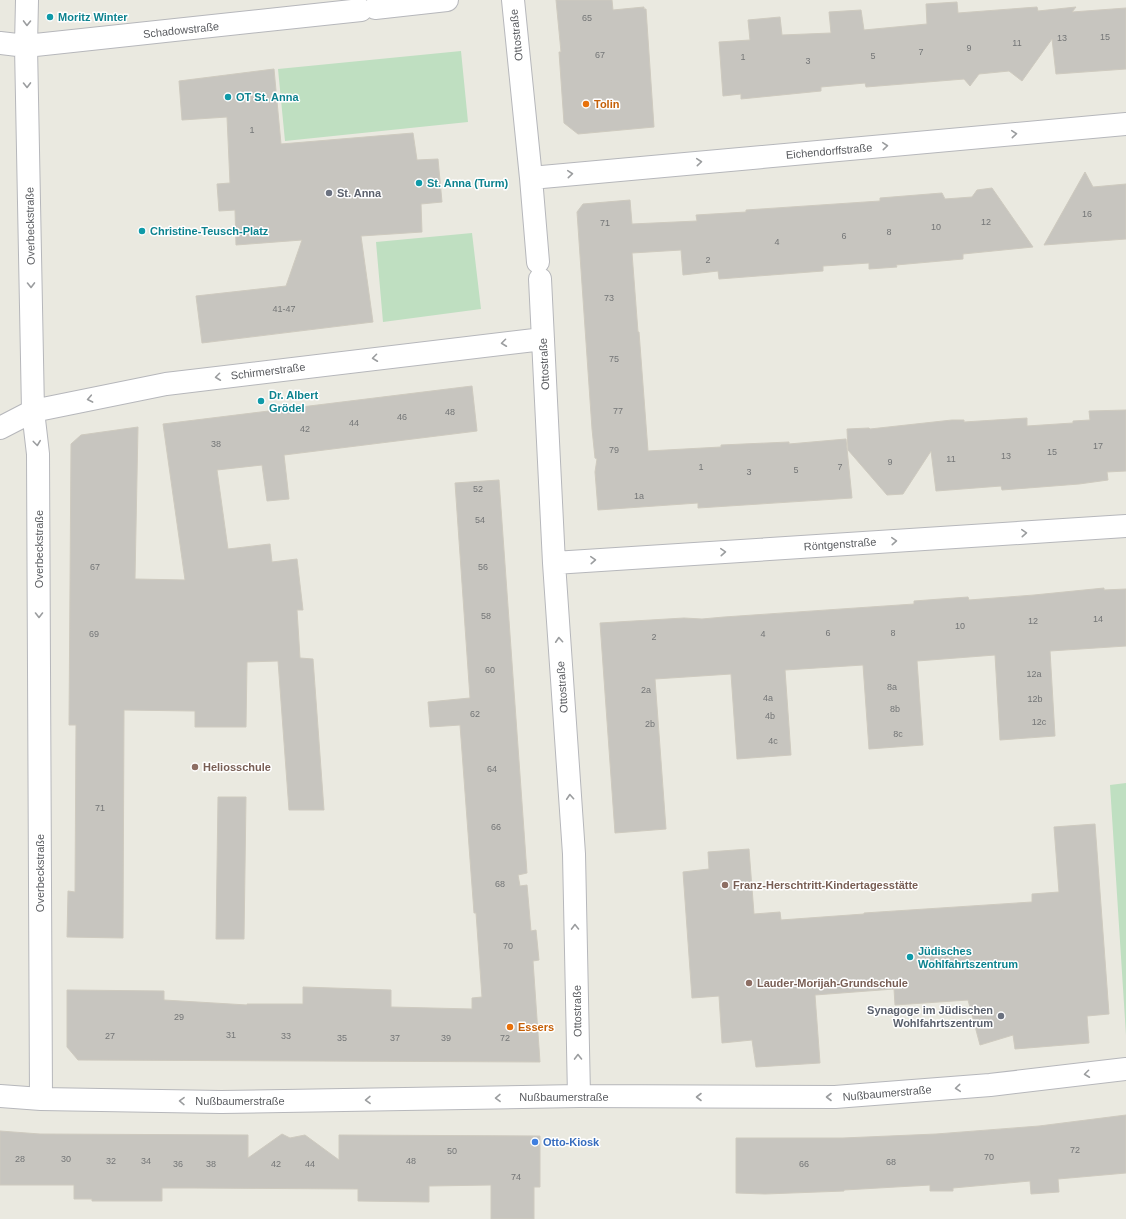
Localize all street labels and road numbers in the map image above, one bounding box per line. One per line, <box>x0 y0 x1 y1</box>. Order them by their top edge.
street label: Ottostraße <box>507 9 525 61</box>
street label: Schadowstraße <box>142 20 220 40</box>
street label: Eichendorffstraße <box>785 141 873 161</box>
street label: Overbeckstraße <box>23 187 37 265</box>
street label: Ottostraße <box>537 338 551 390</box>
street label: Schirmerstraße <box>230 360 306 382</box>
street label: Overbeckstraße <box>33 510 45 588</box>
street label: Röntgenstraße <box>803 535 877 553</box>
street label: Ottostraße <box>554 661 570 713</box>
street label: Overbeckstraße <box>34 834 46 912</box>
street label: Ottostraße <box>571 985 583 1037</box>
street label: Nußbaumerstraße <box>842 1083 932 1103</box>
street label: Nußbaumerstraße <box>519 1091 609 1103</box>
street label: Nußbaumerstraße <box>195 1095 285 1107</box>

